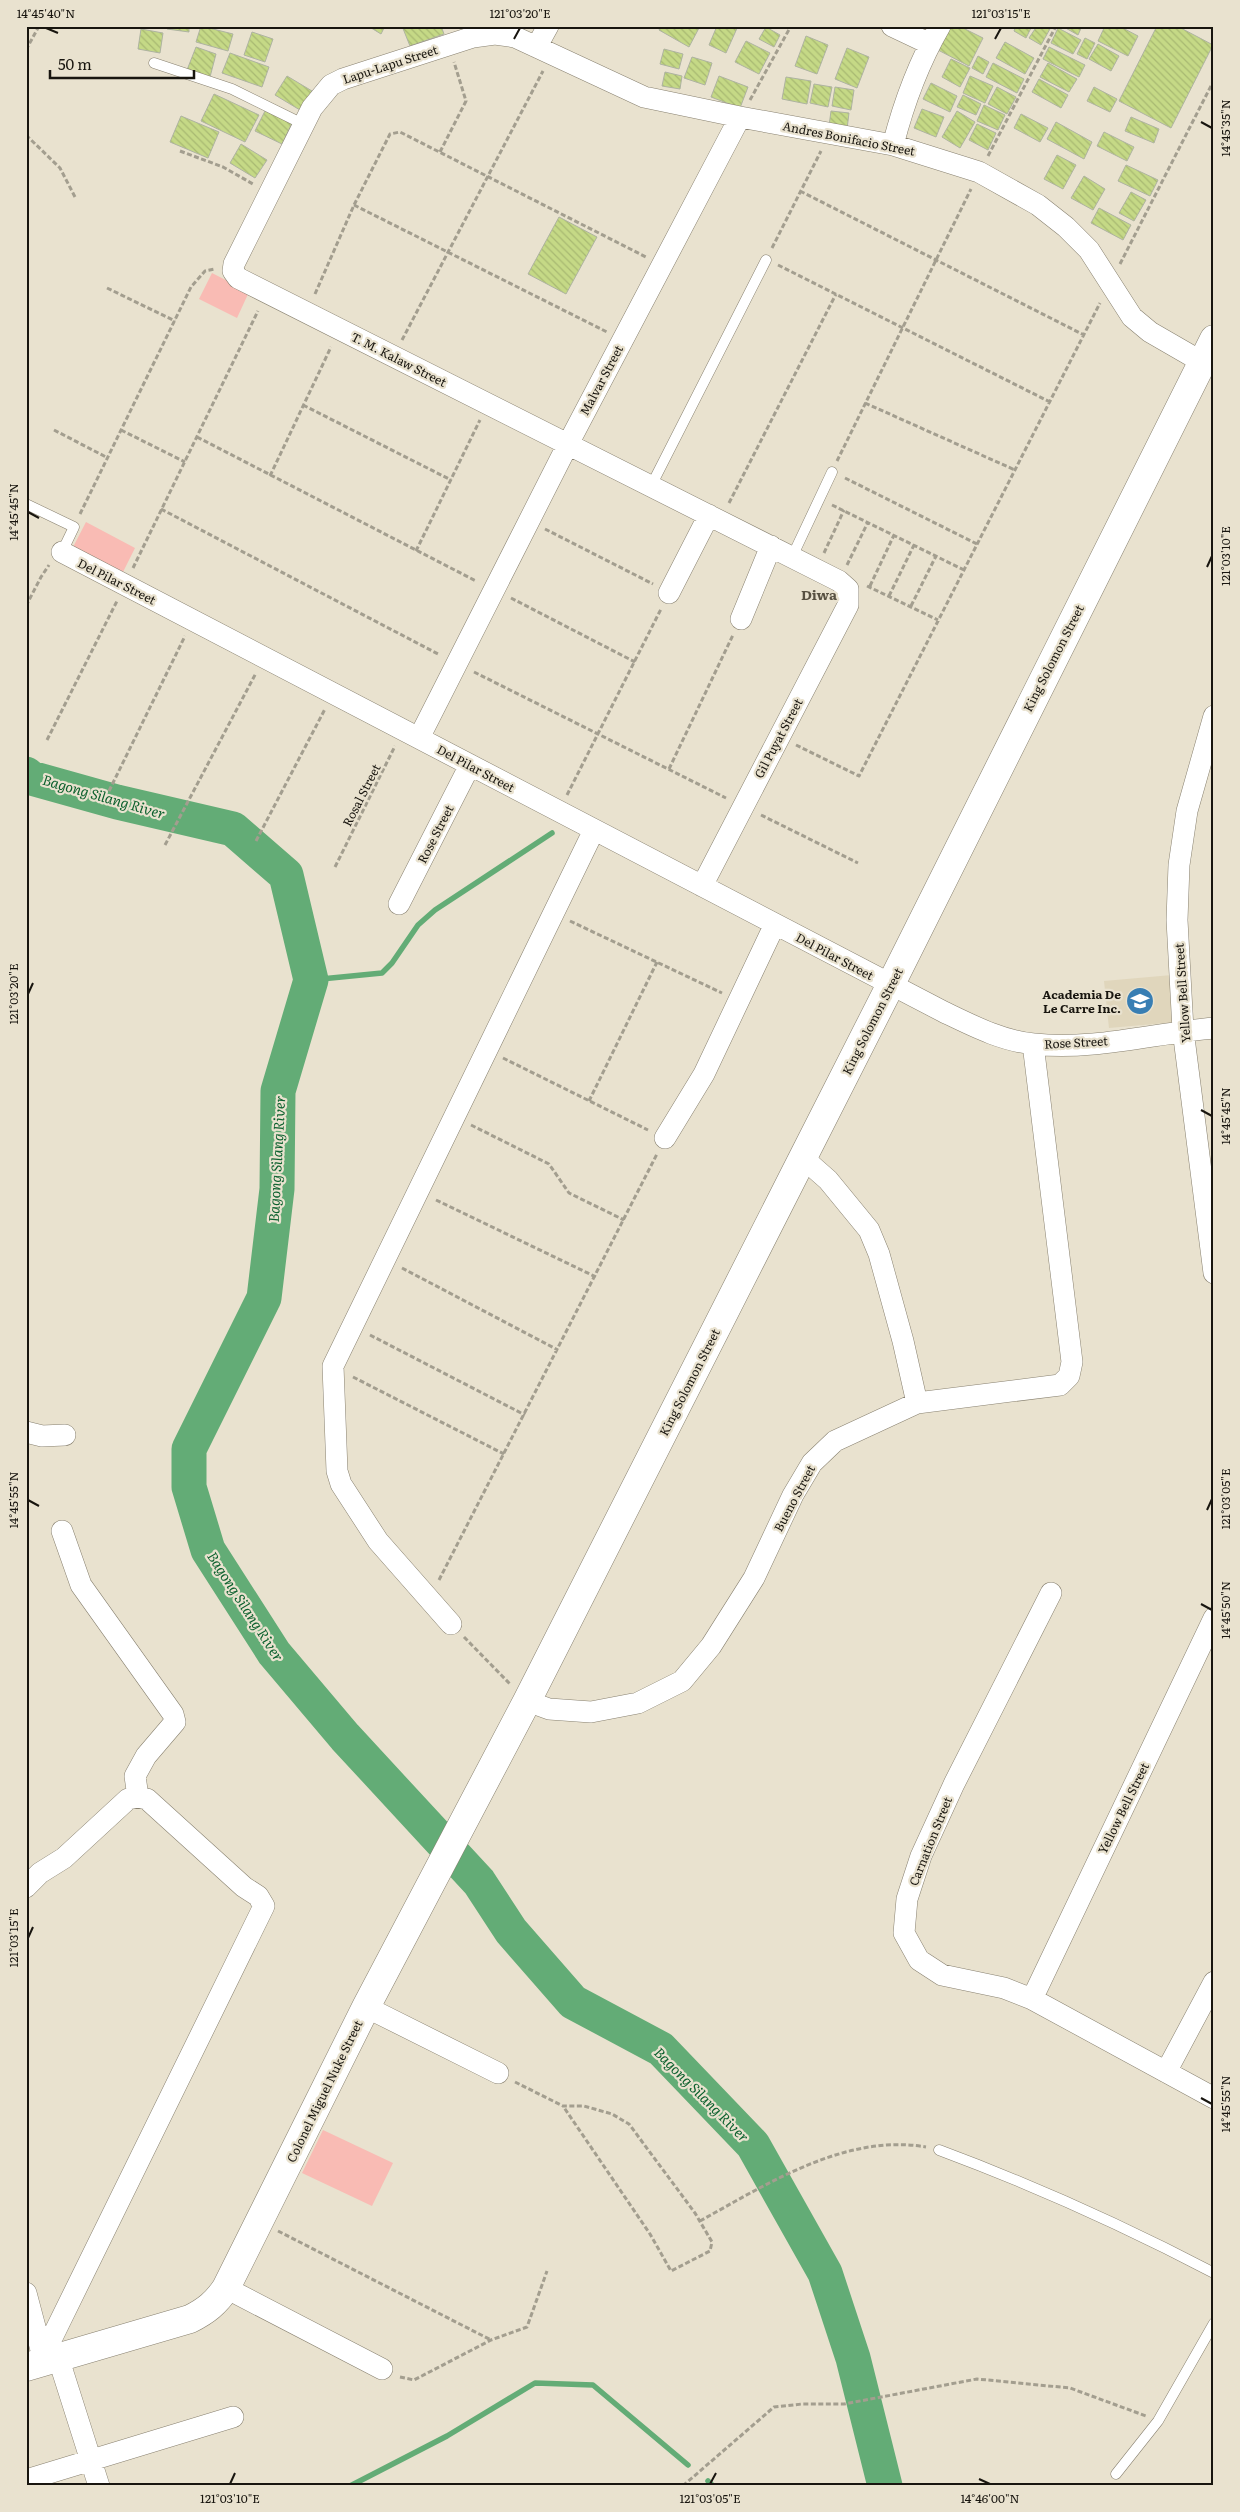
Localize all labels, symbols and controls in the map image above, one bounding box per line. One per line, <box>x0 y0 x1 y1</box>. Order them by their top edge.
text: 14°45'40"N <box>17 4 75 22</box>
text: 121°03'20"E <box>489 4 551 22</box>
text: 121°03'15"E <box>971 4 1031 22</box>
street label: Lapu-Lapu Street <box>340 40 440 88</box>
scale bar <box>50 48 194 80</box>
text: 50 m <box>58 52 92 75</box>
text: 14°45'35"N <box>1216 99 1234 157</box>
street label: Andres Bonifacio Street <box>781 116 917 160</box>
street label: T. M. Kalaw Street <box>348 327 450 391</box>
street label: Malvar Street <box>575 341 627 418</box>
text: 14°45'45"N <box>4 483 22 541</box>
text: 121°03'10"E <box>1216 526 1234 586</box>
street label: Del Pilar Street <box>75 554 159 609</box>
district label: Diwa <box>801 584 838 604</box>
street label: King Solomon Street <box>1018 601 1088 715</box>
street label: Gil Puyat Street <box>749 695 807 781</box>
street label: Del Pilar Street <box>434 740 518 796</box>
street label: Rosal Street <box>338 761 384 829</box>
water label: Bagong Silang River <box>40 769 168 823</box>
street label: Rose Street <box>413 801 458 866</box>
street label: Del Pilar Street <box>793 928 877 984</box>
street label: Yellow Bell Street <box>1170 942 1194 1043</box>
text: 121°03'20"E <box>4 963 22 1025</box>
street label: King Solomon Street <box>837 964 907 1078</box>
place label: Academia De Le Carre Inc. <box>1042 985 1121 1017</box>
school or university icon: Academia De Le Carre Inc. <box>1125 986 1155 1016</box>
street label: Rose Street <box>1044 1031 1108 1053</box>
text: 14°45'45"N <box>1216 1087 1234 1145</box>
water label: Bagong Silang River <box>263 1095 289 1223</box>
street label: King Solomon Street <box>654 1325 724 1439</box>
street label: Bueno Street <box>769 1461 819 1535</box>
text: 121°03'05"E <box>1216 1468 1234 1530</box>
text: 14°45'55"N <box>4 1471 22 1529</box>
water label: Bagong Silang River <box>203 1547 289 1665</box>
text: 14°45'50"N <box>1216 1581 1234 1639</box>
street label: Yellow Bell Street <box>1093 1759 1153 1857</box>
street label: Carnation Street <box>904 1794 956 1888</box>
text: 121°03'15"E <box>4 1908 22 1968</box>
street label: Colonel Miguel Nuke Street <box>282 2017 366 2165</box>
water label: Bagong Silang River <box>650 2042 754 2146</box>
text: 14°45'55"N <box>1216 2075 1234 2133</box>
text: 121°03'10"E <box>200 2489 260 2507</box>
text: 121°03'05"E <box>679 2489 741 2507</box>
text: 14°46'00"N <box>960 2489 1020 2507</box>

